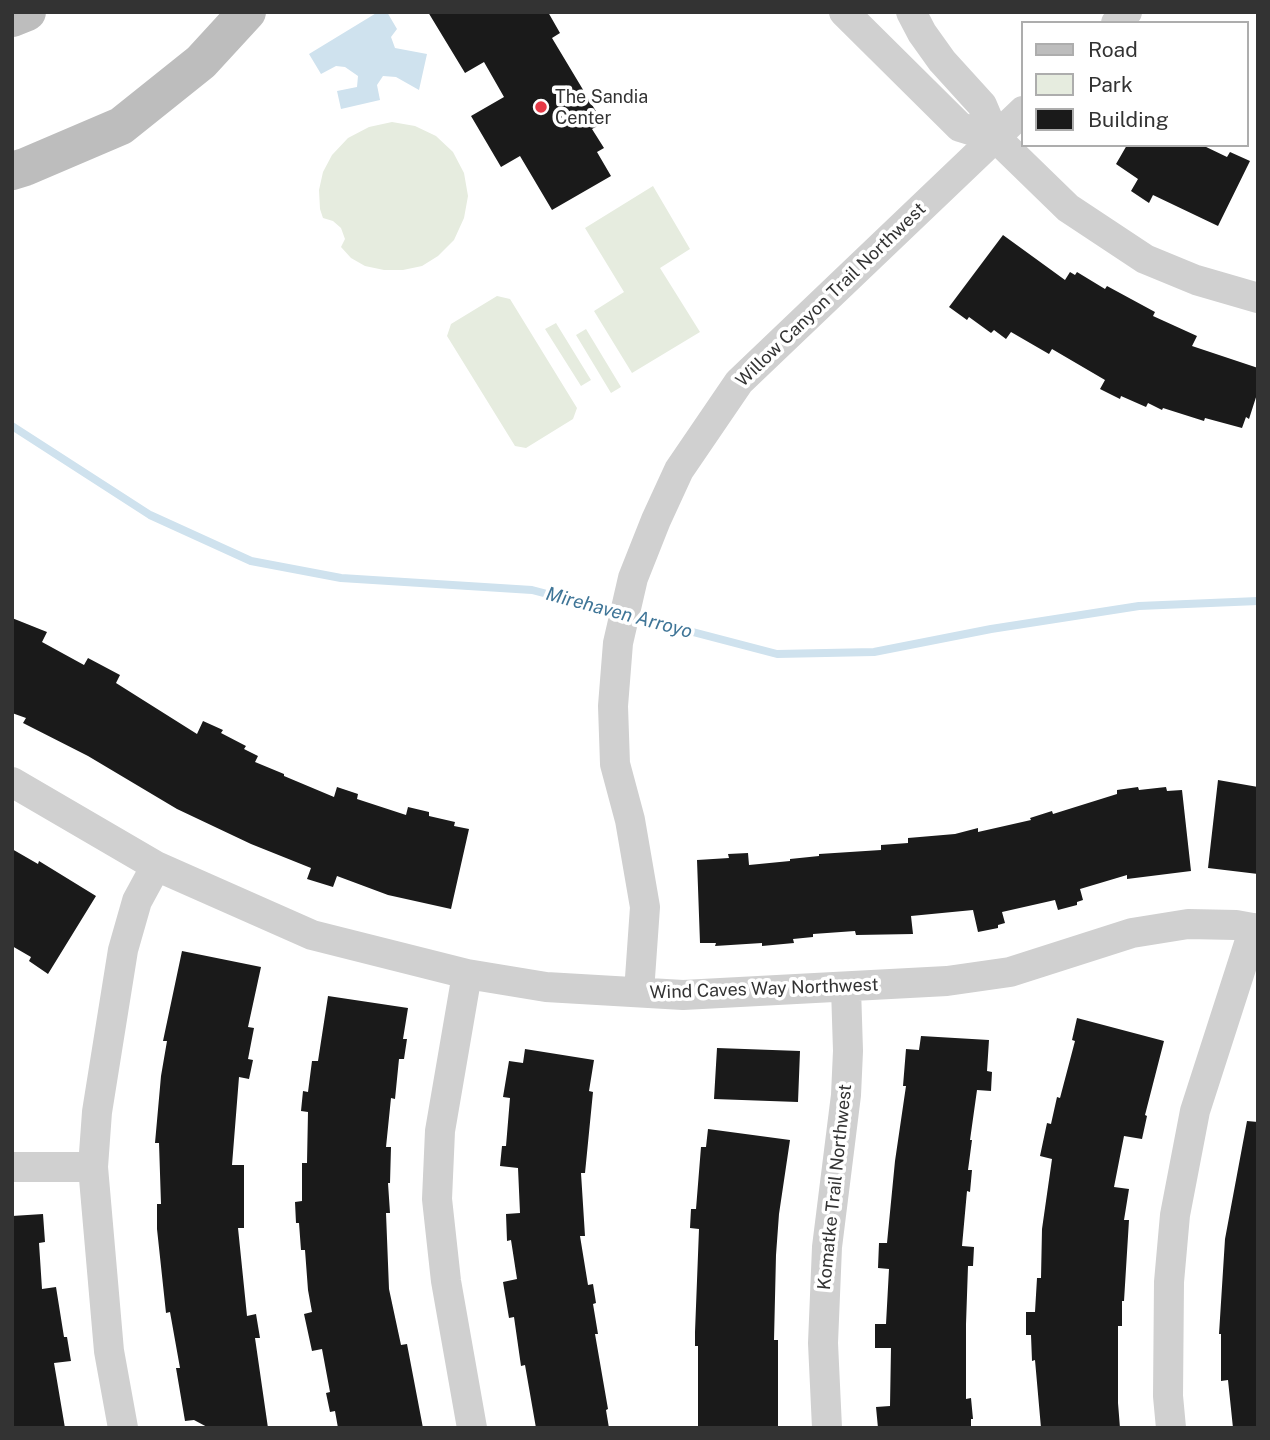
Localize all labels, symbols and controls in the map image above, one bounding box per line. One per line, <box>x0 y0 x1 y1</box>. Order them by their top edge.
legend <box>1021 21 1249 147</box>
text: Road <box>1088 37 1138 62</box>
text: Park <box>1088 72 1133 97</box>
place label: The Sandia Center <box>555 86 648 128</box>
marker: The Sandia Center <box>533 99 549 115</box>
text: Building <box>1088 107 1169 132</box>
street label: Willow Canyon Trail Northwest <box>732 198 930 392</box>
water label: Mirehaven Arroyo <box>543 583 695 643</box>
street label: Wind Caves Way Northwest <box>649 974 879 1004</box>
street label: Komatke Trail Northwest <box>813 1083 857 1291</box>

